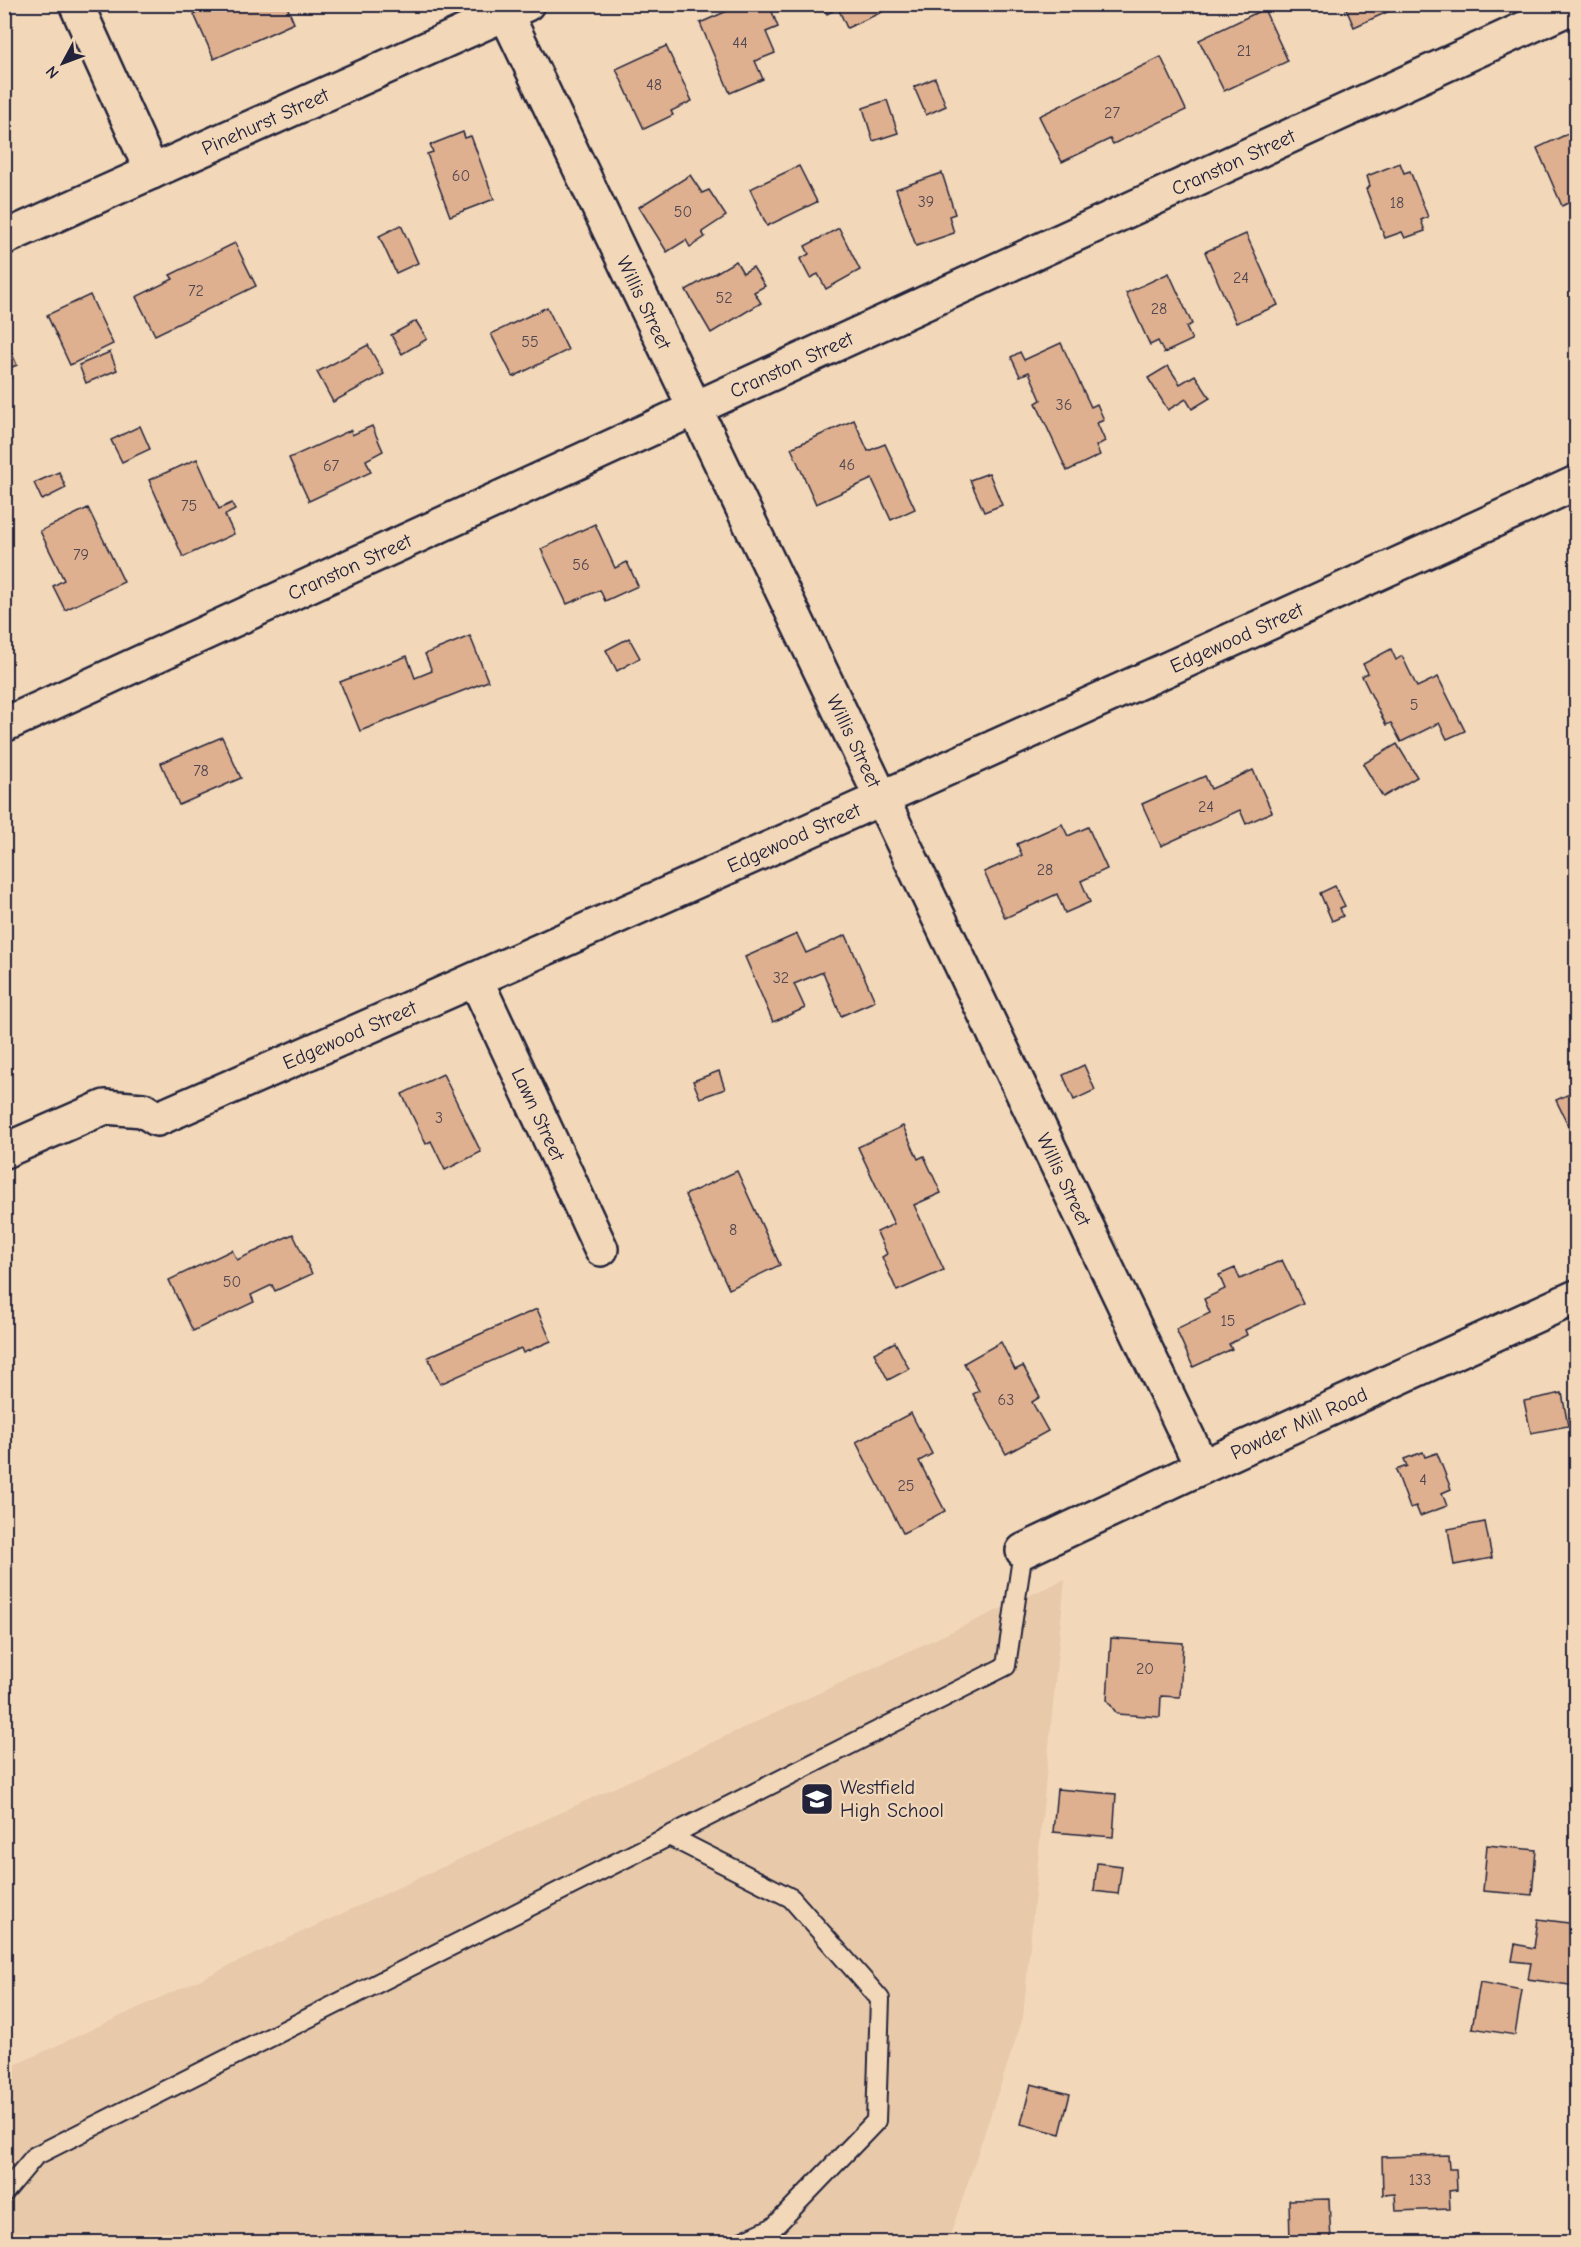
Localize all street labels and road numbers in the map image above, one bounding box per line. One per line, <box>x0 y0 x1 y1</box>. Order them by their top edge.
street label: Pinehurst Street <box>198 82 333 160</box>
street label: Cranston Street <box>1168 123 1300 200</box>
street label: Willis Street <box>612 252 677 354</box>
street label: Cranston Street <box>726 326 858 403</box>
street label: Cranston Street <box>284 528 416 605</box>
street label: Edgewood Street <box>1166 597 1308 678</box>
street label: Willis Street <box>822 691 887 792</box>
street label: Edgewood Street <box>723 797 865 877</box>
street label: Edgewood Street <box>279 995 421 1074</box>
street label: Lawn Street <box>507 1064 570 1165</box>
street label: Willis Street <box>1032 1129 1097 1231</box>
street label: Powder Mill Road <box>1227 1382 1371 1464</box>

